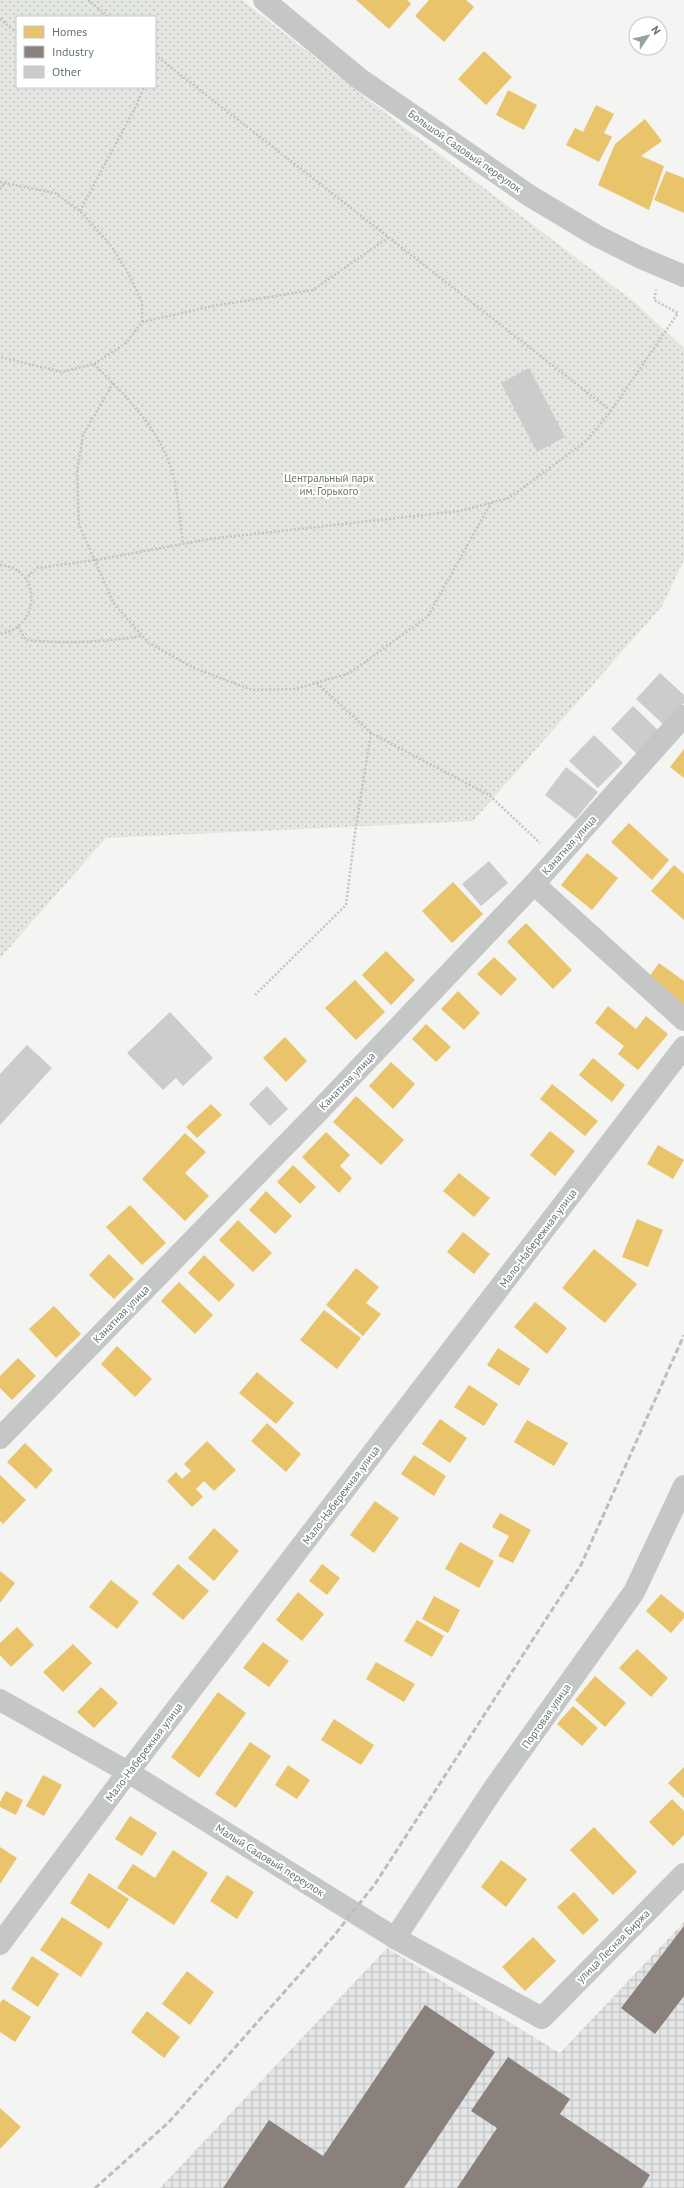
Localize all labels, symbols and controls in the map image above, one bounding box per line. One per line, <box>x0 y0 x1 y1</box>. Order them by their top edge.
legend <box>16 16 156 88</box>
north arrow <box>628 16 668 56</box>
text: N <box>648 23 664 37</box>
text: Homes <box>52 24 87 39</box>
text: Industry <box>52 44 94 59</box>
text: Other <box>52 64 81 79</box>
street label: Большой Садовый переулок <box>406 106 525 196</box>
park label: Центральный парк им. Горького <box>284 471 375 498</box>
street label: Канатная улица <box>539 812 599 878</box>
street label: Канатная улица <box>316 1049 378 1113</box>
street label: Мало-Набережная улица <box>496 1186 580 1290</box>
street label: Канатная улица <box>90 1282 152 1346</box>
street label: Мало-Набережная улица <box>299 1443 383 1547</box>
street label: Портовая улица <box>518 1681 574 1751</box>
street label: Мало-Набережная улица <box>102 1700 186 1804</box>
street label: Малый Садовый переулок <box>213 1821 328 1900</box>
street label: улица Лесная Биржа <box>573 1906 653 1986</box>

